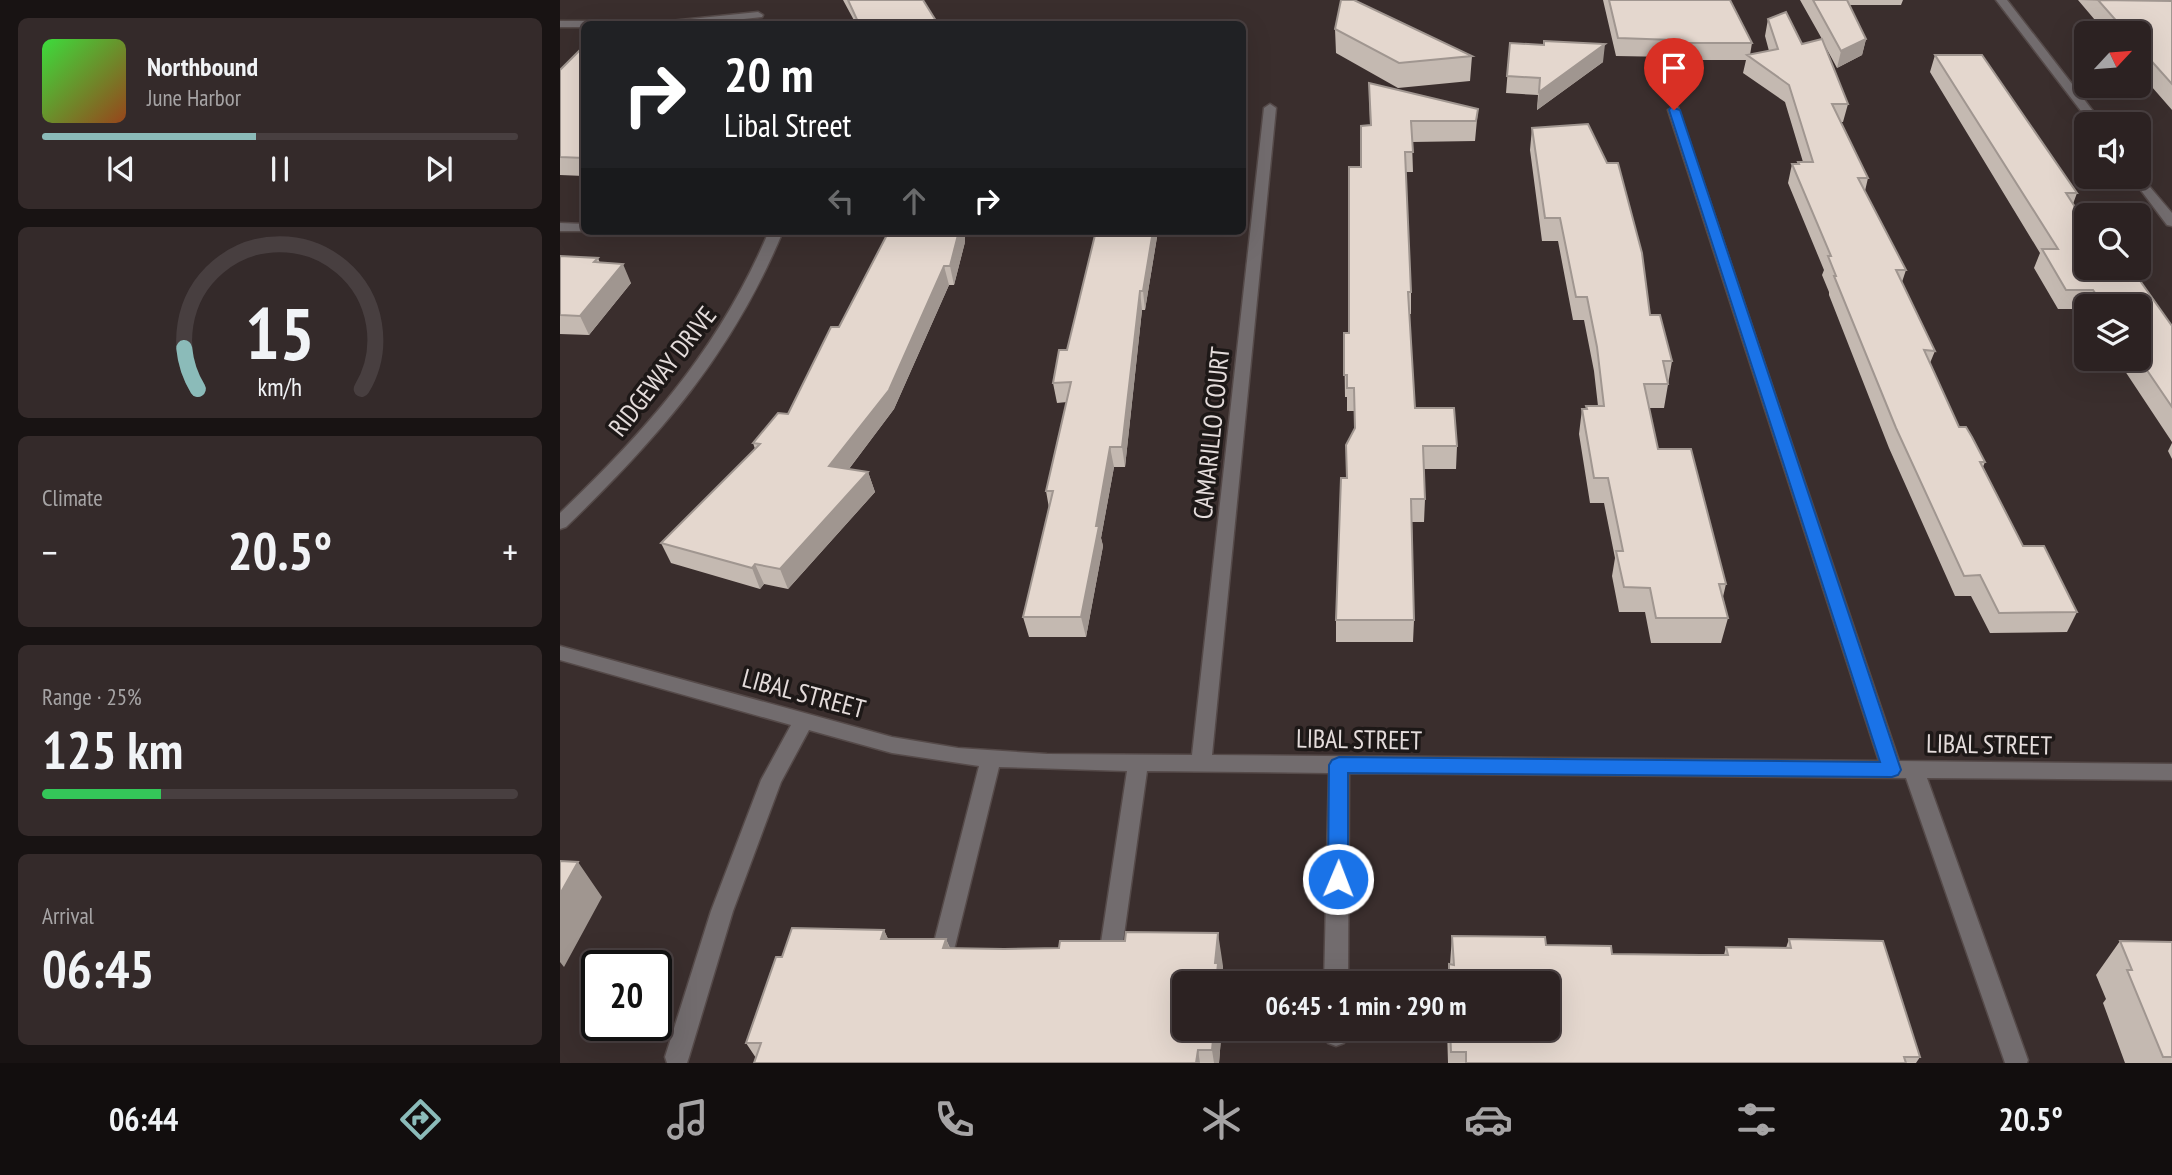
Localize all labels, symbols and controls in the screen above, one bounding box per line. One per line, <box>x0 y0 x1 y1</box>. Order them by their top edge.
north arrow <box>2074 21 2151 98</box>
map controls <box>2074 21 2151 371</box>
pin <box>1644 38 1704 110</box>
text: 20 m <box>724 42 813 106</box>
icon: right <box>609 49 700 140</box>
icon: arrive <box>1655 49 1693 87</box>
text: Northbound <box>147 50 258 83</box>
text: June Harbor <box>147 83 241 112</box>
text: Libal Street <box>724 104 851 146</box>
button: sound <box>2074 112 2151 189</box>
icon: previous <box>102 150 140 188</box>
icon: pause <box>261 150 299 188</box>
icon: next <box>420 150 458 188</box>
icon: left <box>822 182 860 220</box>
icon: ahead <box>895 182 933 220</box>
icon: right <box>968 182 1006 220</box>
button: search <box>2074 203 2151 280</box>
text: 15 <box>245 285 315 379</box>
button: layers <box>2074 294 2151 371</box>
street label: RIDGEWAY DRIVE <box>601 299 723 443</box>
street label: CAMARILLO COURT <box>1186 345 1236 521</box>
text: km/h <box>258 370 302 402</box>
text: Climate <box>42 483 103 512</box>
text: 20.5° <box>228 517 332 584</box>
text: − <box>42 527 58 576</box>
text: + <box>502 527 518 576</box>
street label: LIBAL STREET <box>739 661 869 725</box>
text: Range · 25% <box>42 682 142 711</box>
text: 125 km <box>42 716 183 783</box>
street label: LIBAL STREET <box>1296 721 1423 757</box>
street label: LIBAL STREET <box>1926 726 2053 762</box>
position arrow <box>1301 842 1375 916</box>
text: Arrival <box>42 901 94 930</box>
text: 06:45 <box>42 935 154 1002</box>
speed limit sign: 20 <box>581 950 672 1041</box>
text: 06:45 · 1 min · 290 m <box>1266 989 1466 1022</box>
icon: directions <box>396 1095 445 1144</box>
icon: music <box>663 1095 712 1144</box>
icon: phone <box>930 1095 979 1144</box>
icon: climate <box>1197 1095 1246 1144</box>
icon: car <box>1464 1095 1513 1144</box>
icon: filters <box>1732 1095 1781 1144</box>
text: 06:44 <box>109 1098 178 1140</box>
text: 20.5° <box>1999 1098 2063 1140</box>

